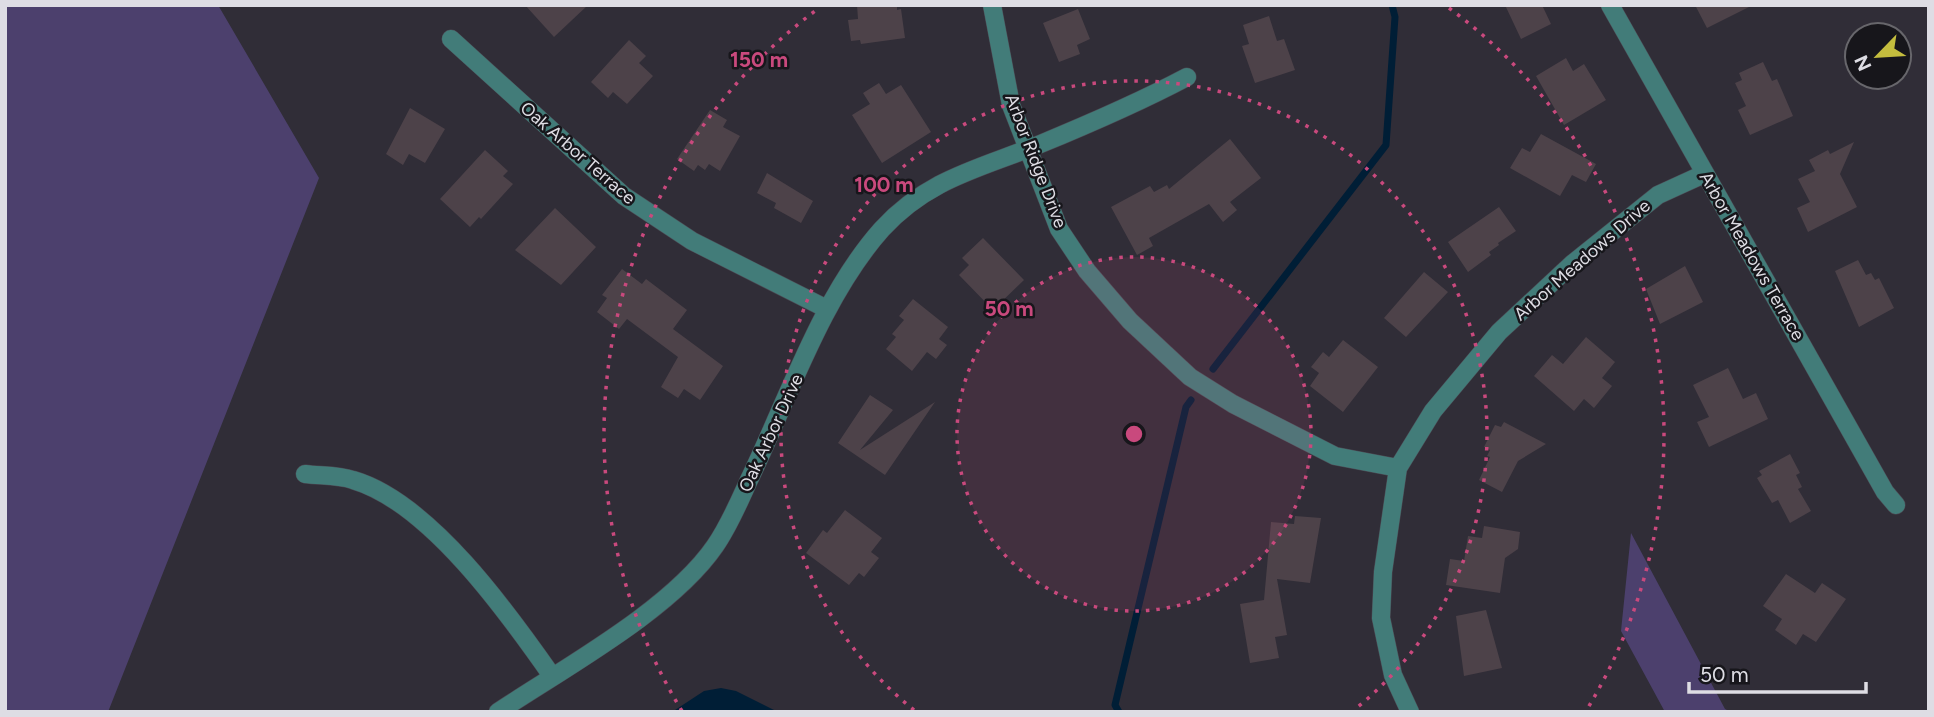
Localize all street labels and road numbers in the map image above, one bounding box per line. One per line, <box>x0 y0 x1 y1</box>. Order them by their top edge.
street label: Arbor Ridge Drive <box>1000 91 1072 231</box>
street label: Oak Arbor Terrace <box>516 97 640 209</box>
street label: Arbor Meadows Terrace <box>1695 168 1809 344</box>
street label: Arbor Meadows Drive <box>1509 195 1655 325</box>
street label: Oak Arbor Drive <box>734 370 808 496</box>

